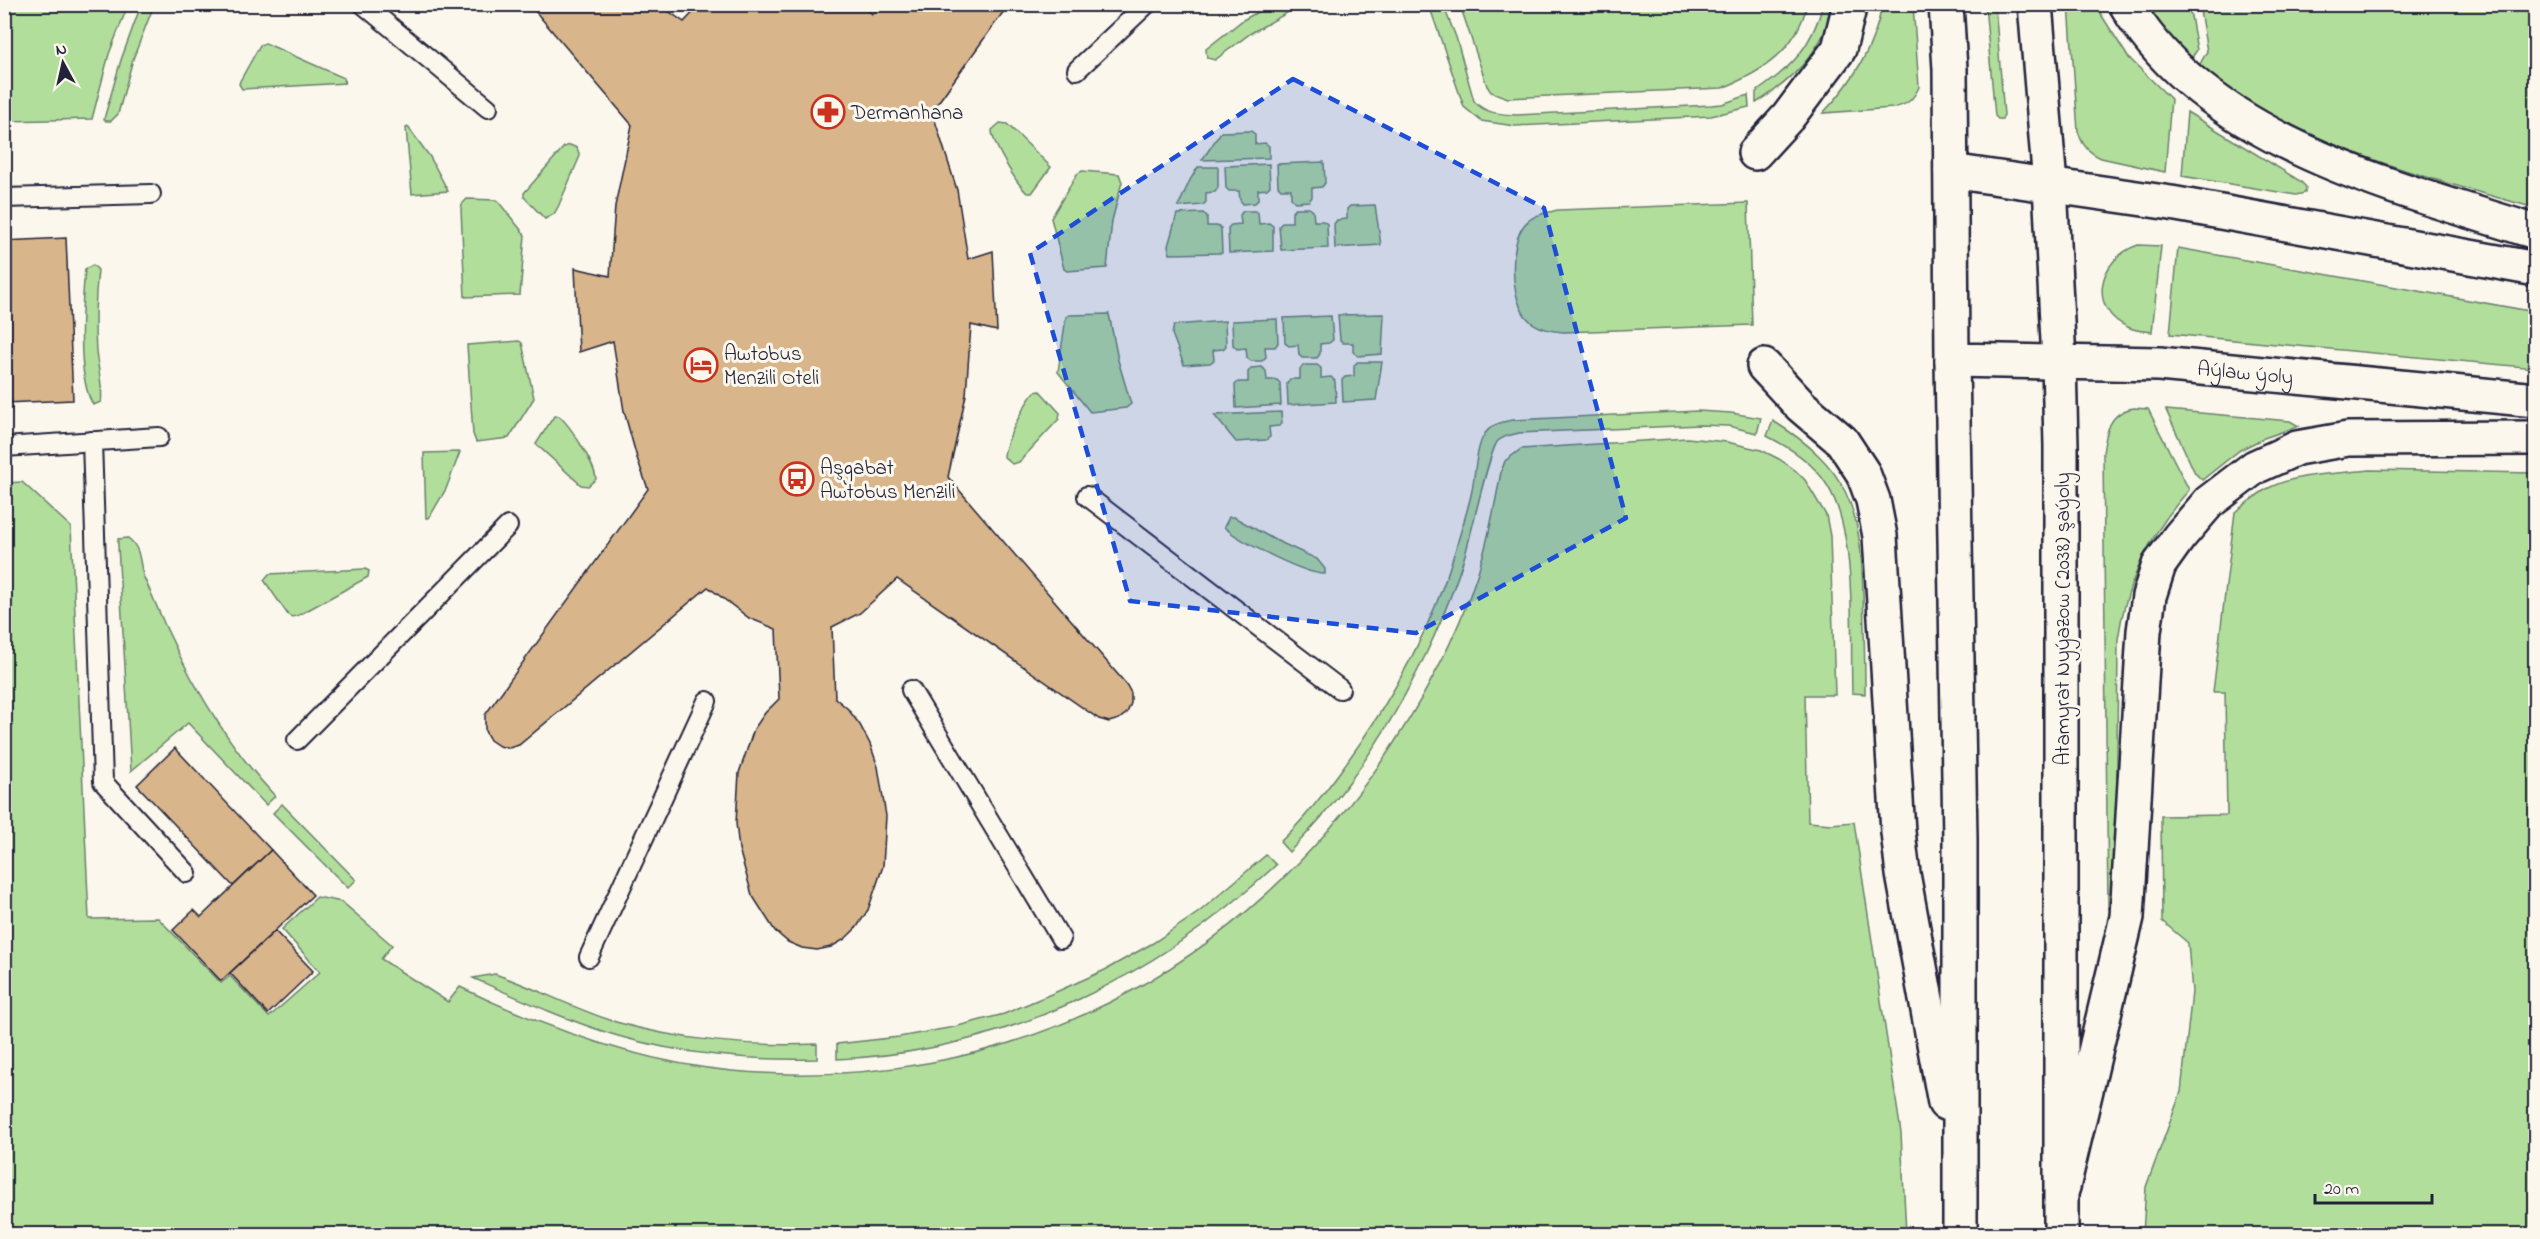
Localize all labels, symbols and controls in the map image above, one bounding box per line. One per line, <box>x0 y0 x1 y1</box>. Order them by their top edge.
north arrow <box>33 33 93 93</box>
text: N <box>54 37 68 63</box>
pharmacy icon: Dermanhana <box>810 94 846 130</box>
place label: Dermanhana <box>850 99 963 129</box>
place label: Awtobus Menzili Oteli <box>724 340 819 394</box>
hotel icon: Awtobus Menzili Oteli <box>683 347 719 383</box>
street label: Aýlaw ýoly <box>2196 355 2295 396</box>
place label: Aşgabat Awtobus Menzili <box>820 454 955 508</box>
bus stop icon: Aşgabat Awtobus Menzili <box>779 461 815 497</box>
street label: Atamyrat Nyýazow (2038) şaýoly <box>2049 472 2081 766</box>
scale bar <box>2315 1167 2432 1205</box>
text: 20 m <box>2324 1177 2359 1203</box>

